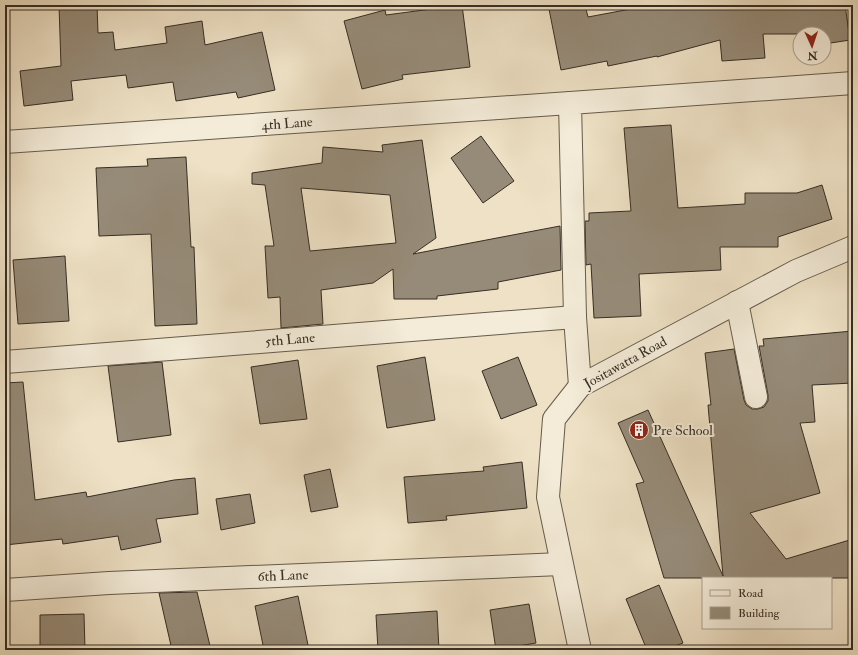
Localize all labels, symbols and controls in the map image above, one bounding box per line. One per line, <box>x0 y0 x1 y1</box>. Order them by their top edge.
north arrow <box>792 26 832 66</box>
text: N <box>806 49 819 62</box>
street label: 4th Lane <box>261 113 313 134</box>
street label: 5th Lane <box>264 329 316 350</box>
street label: Jositawatta Road <box>580 333 670 393</box>
building icon: Pre School <box>628 419 650 441</box>
place label: Pre School <box>653 422 713 439</box>
street label: 6th Lane <box>257 566 309 585</box>
legend <box>702 577 832 629</box>
text: Road <box>738 586 763 601</box>
text: Building <box>738 606 781 621</box>

